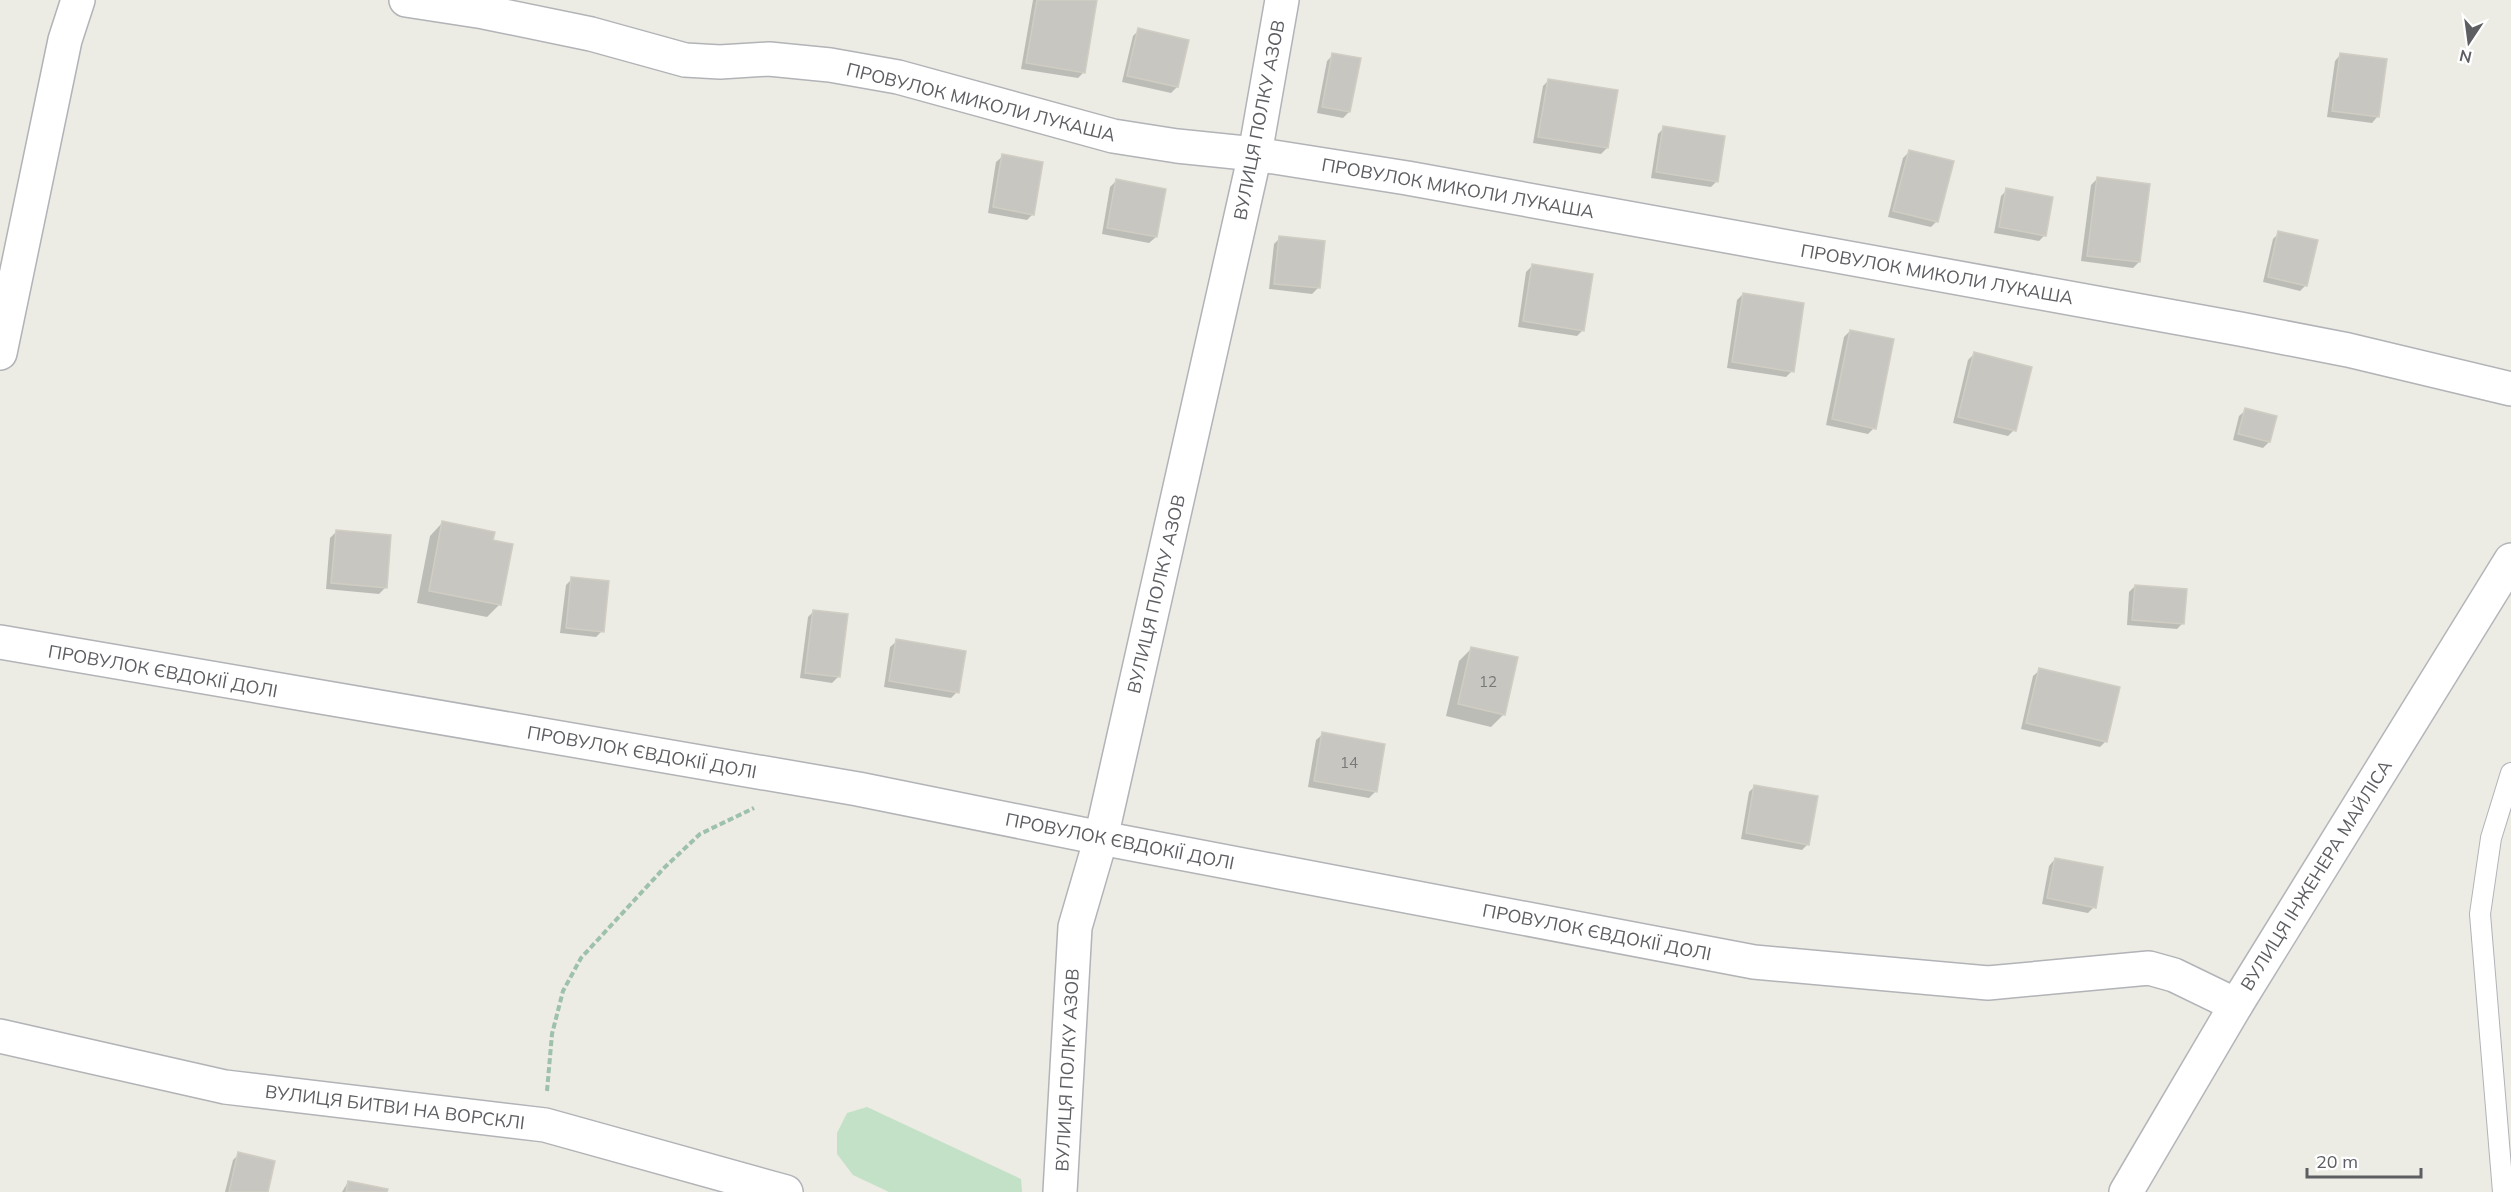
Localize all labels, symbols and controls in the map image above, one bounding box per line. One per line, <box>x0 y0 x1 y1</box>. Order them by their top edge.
north arrow <box>2439 12 2499 72</box>
street label: ВУЛИЦЯ ПОЛКУ АЗОВ <box>1228 18 1290 222</box>
text: N <box>2457 46 2474 68</box>
street label: ПРОВУЛОК МИКОЛИ ЛУКАША <box>844 57 1118 147</box>
street label: ПРОВУЛОК МИКОЛИ ЛУКАША <box>1320 153 1596 223</box>
street label: ПРОВУЛОК МИКОЛИ ЛУКАША <box>1799 239 2075 309</box>
street label: ВУЛИЦЯ ПОЛКУ АЗОВ <box>1122 492 1190 696</box>
street label: ПРОВУЛОК ЄВДОКІЇ ДОЛІ <box>46 639 280 703</box>
house number: 12 <box>1479 672 1497 691</box>
street label: ПРОВУЛОК ЄВДОКІЇ ДОЛІ <box>525 720 759 784</box>
house number: 14 <box>1340 753 1358 772</box>
street label: ВУЛИЦЯ ІНЖЕНЕРА МАЙЛІСА <box>2235 755 2397 995</box>
street label: ПРОВУЛОК ЄВДОКІЇ ДОЛІ <box>1004 808 1236 874</box>
street label: ПРОВУЛОК ЄВДОКІЇ ДОЛІ <box>1481 899 1713 965</box>
street label: ВУЛИЦЯ ПОЛКУ АЗОВ <box>1050 968 1084 1172</box>
street label: ВУЛИЦЯ БИТВИ НА ВОРСКЛІ <box>264 1080 526 1134</box>
scale bar <box>2307 1141 2421 1179</box>
text: 20 m <box>2316 1150 2358 1173</box>

